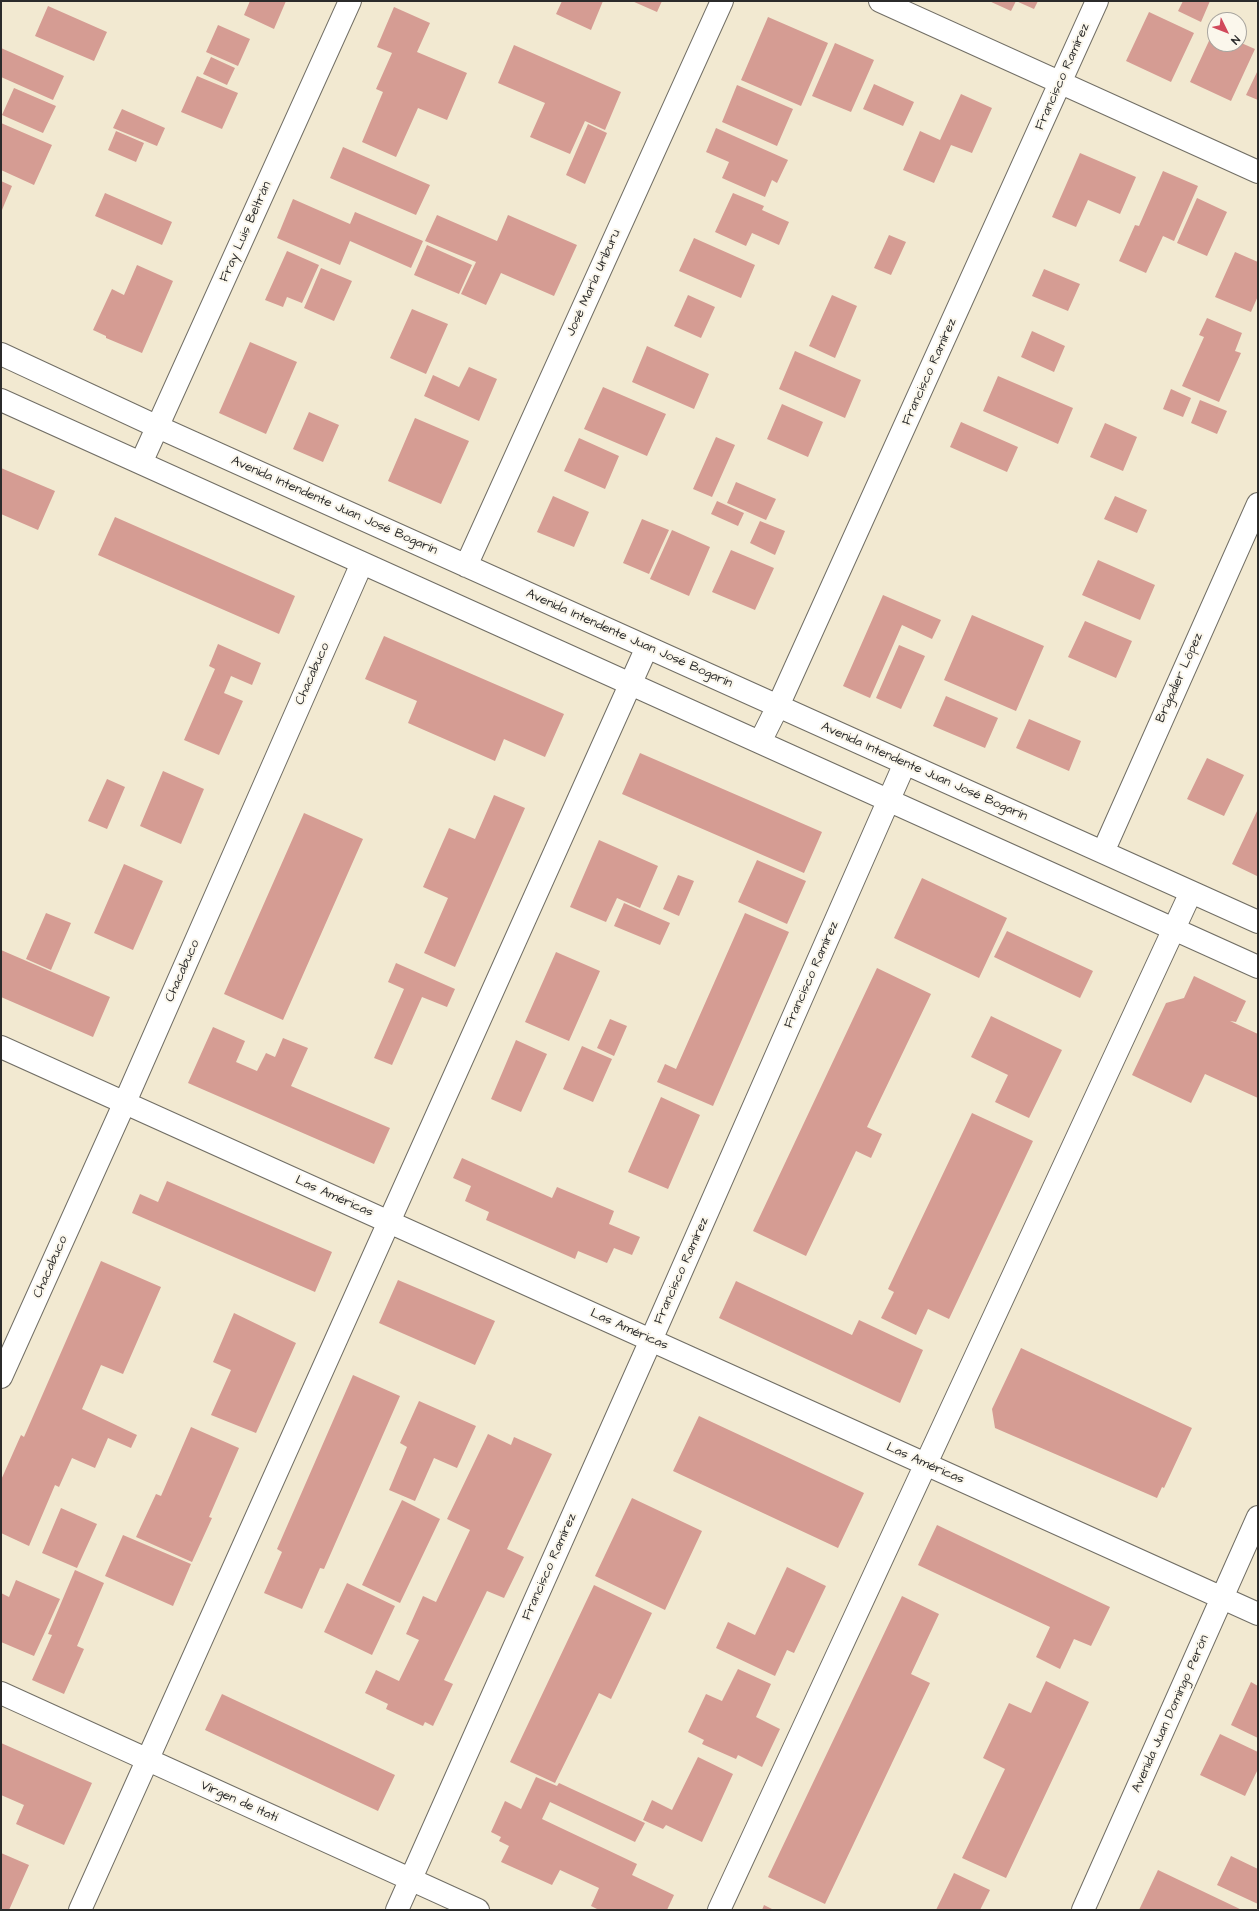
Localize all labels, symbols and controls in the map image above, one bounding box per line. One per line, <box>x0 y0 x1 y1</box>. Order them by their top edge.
north arrow <box>1207 12 1247 52</box>
street label: Francisco Ramírez <box>1032 21 1094 133</box>
text: N <box>1228 32 1243 47</box>
street label: Fray Luis Beltrán <box>217 179 275 285</box>
street label: José María Uriburu <box>563 227 625 339</box>
street label: Francisco Ramírez <box>899 316 961 428</box>
street label: Avenida Intendente Juan José Bogarín <box>228 453 440 559</box>
street label: Avenida Intendente Juan José Bogarín <box>523 586 735 692</box>
street label: Brigadier López <box>1153 631 1207 725</box>
street label: Chacabuco <box>292 640 334 708</box>
street label: Avenida Intendente Juan José Bogarín <box>818 719 1030 825</box>
street label: Francisco Ramírez <box>781 919 843 1031</box>
street label: Chacabuco <box>162 937 204 1005</box>
street label: Las Américas <box>293 1173 375 1221</box>
street label: Francisco Ramírez <box>651 1215 713 1327</box>
street label: Chacabuco <box>30 1233 72 1301</box>
street label: Las Américas <box>588 1306 670 1354</box>
street label: Las Américas <box>884 1440 966 1488</box>
street label: Francisco Ramírez <box>519 1511 581 1623</box>
street label: Avenida Juan Domingo Perón <box>1129 1633 1213 1795</box>
street label: Virgen de Itatí <box>198 1778 280 1826</box>

